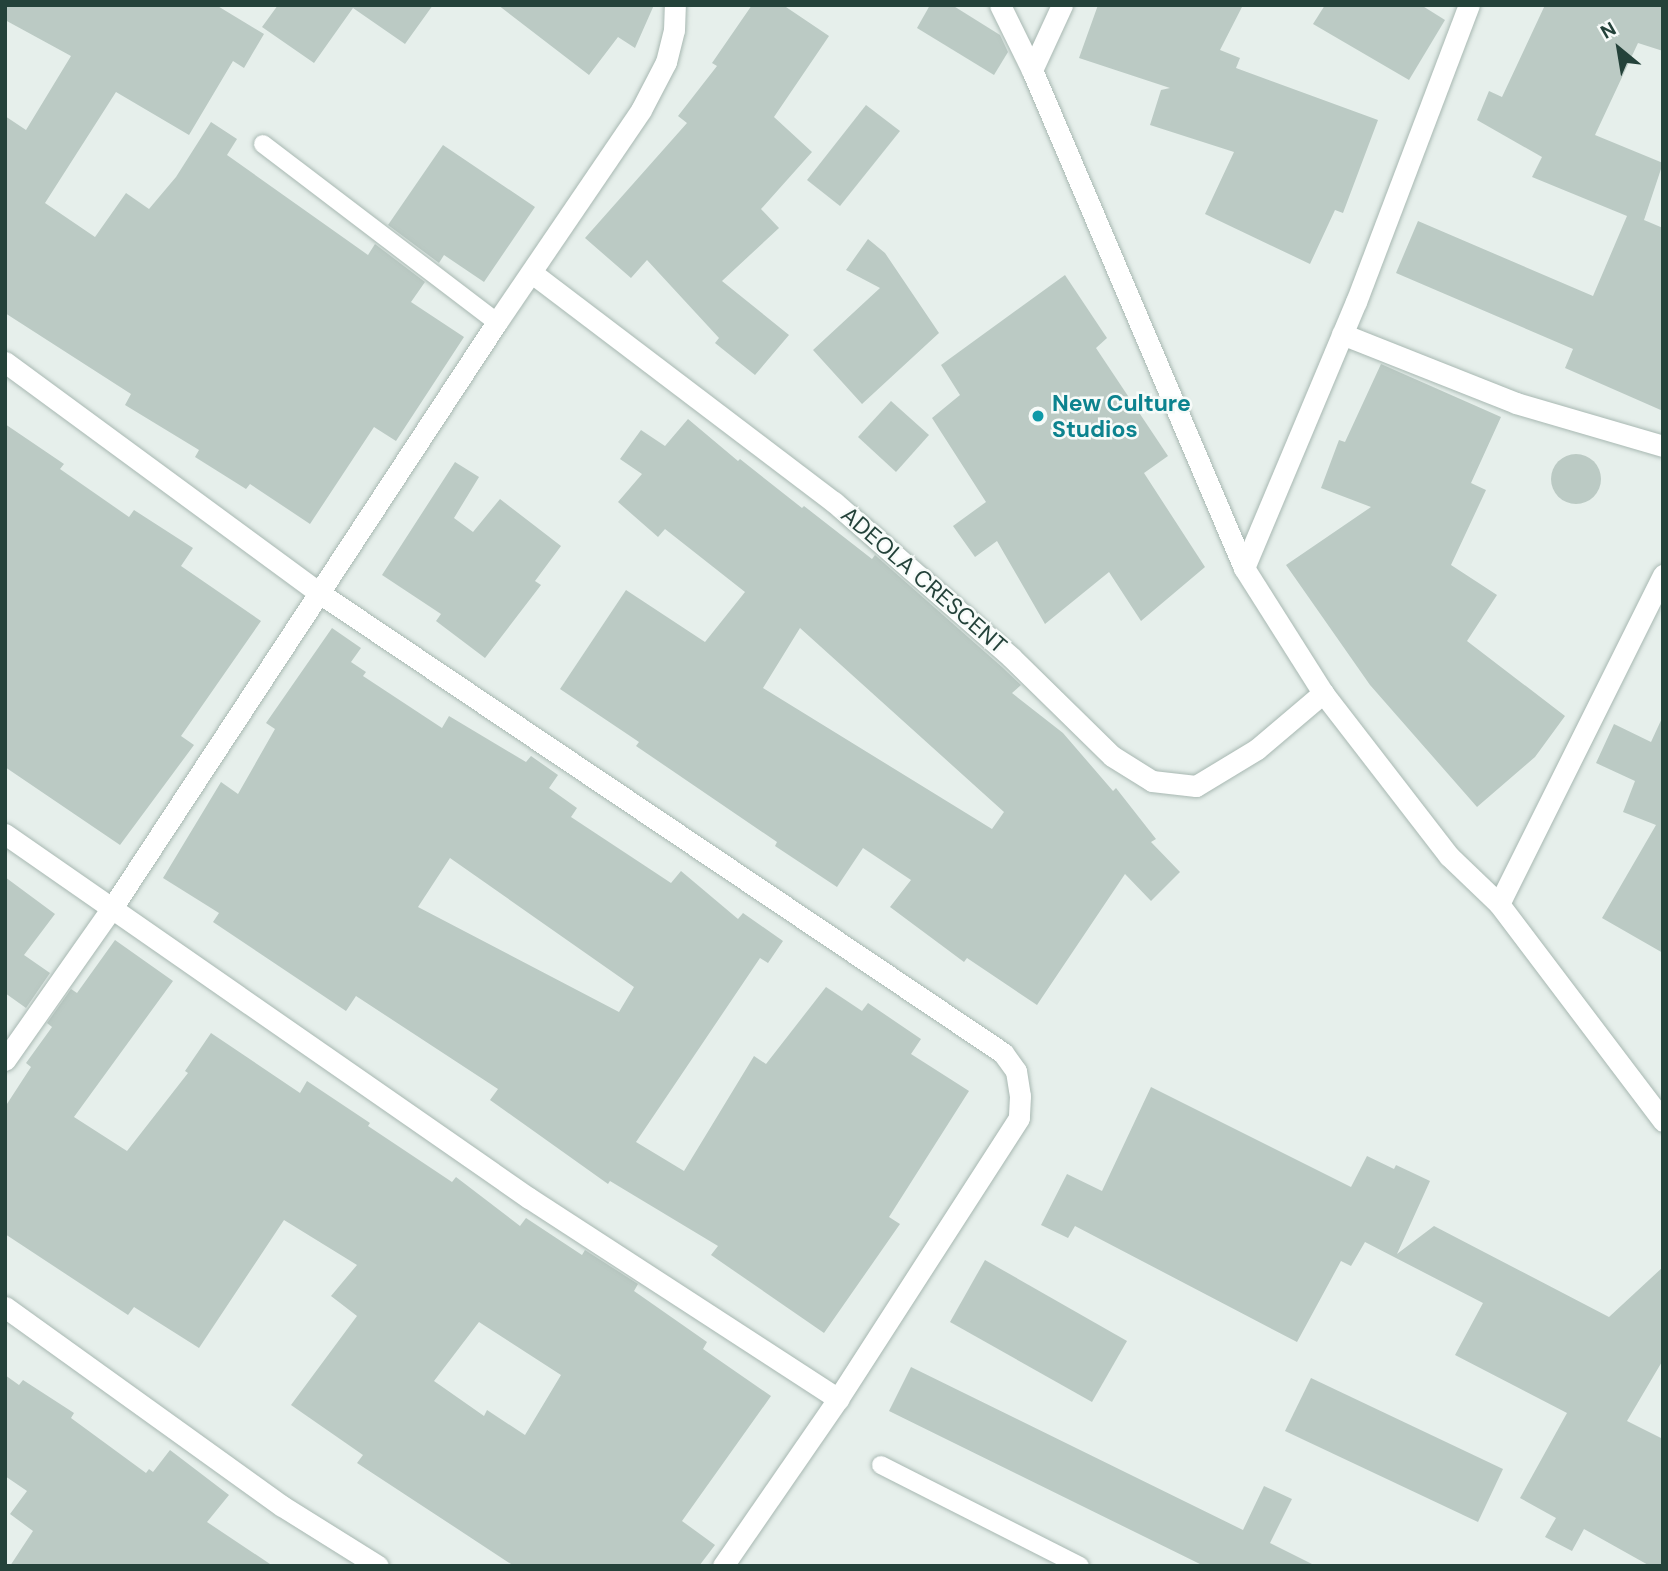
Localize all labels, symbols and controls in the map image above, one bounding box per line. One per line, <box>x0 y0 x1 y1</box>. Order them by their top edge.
north arrow <box>1584 14 1654 84</box>
text: N <box>1596 16 1620 45</box>
place label: New Culture Studios <box>1052 389 1191 443</box>
marker: New Culture Studios <box>1030 408 1046 424</box>
street label: ADEOLA CRESCENT <box>836 501 1012 659</box>

